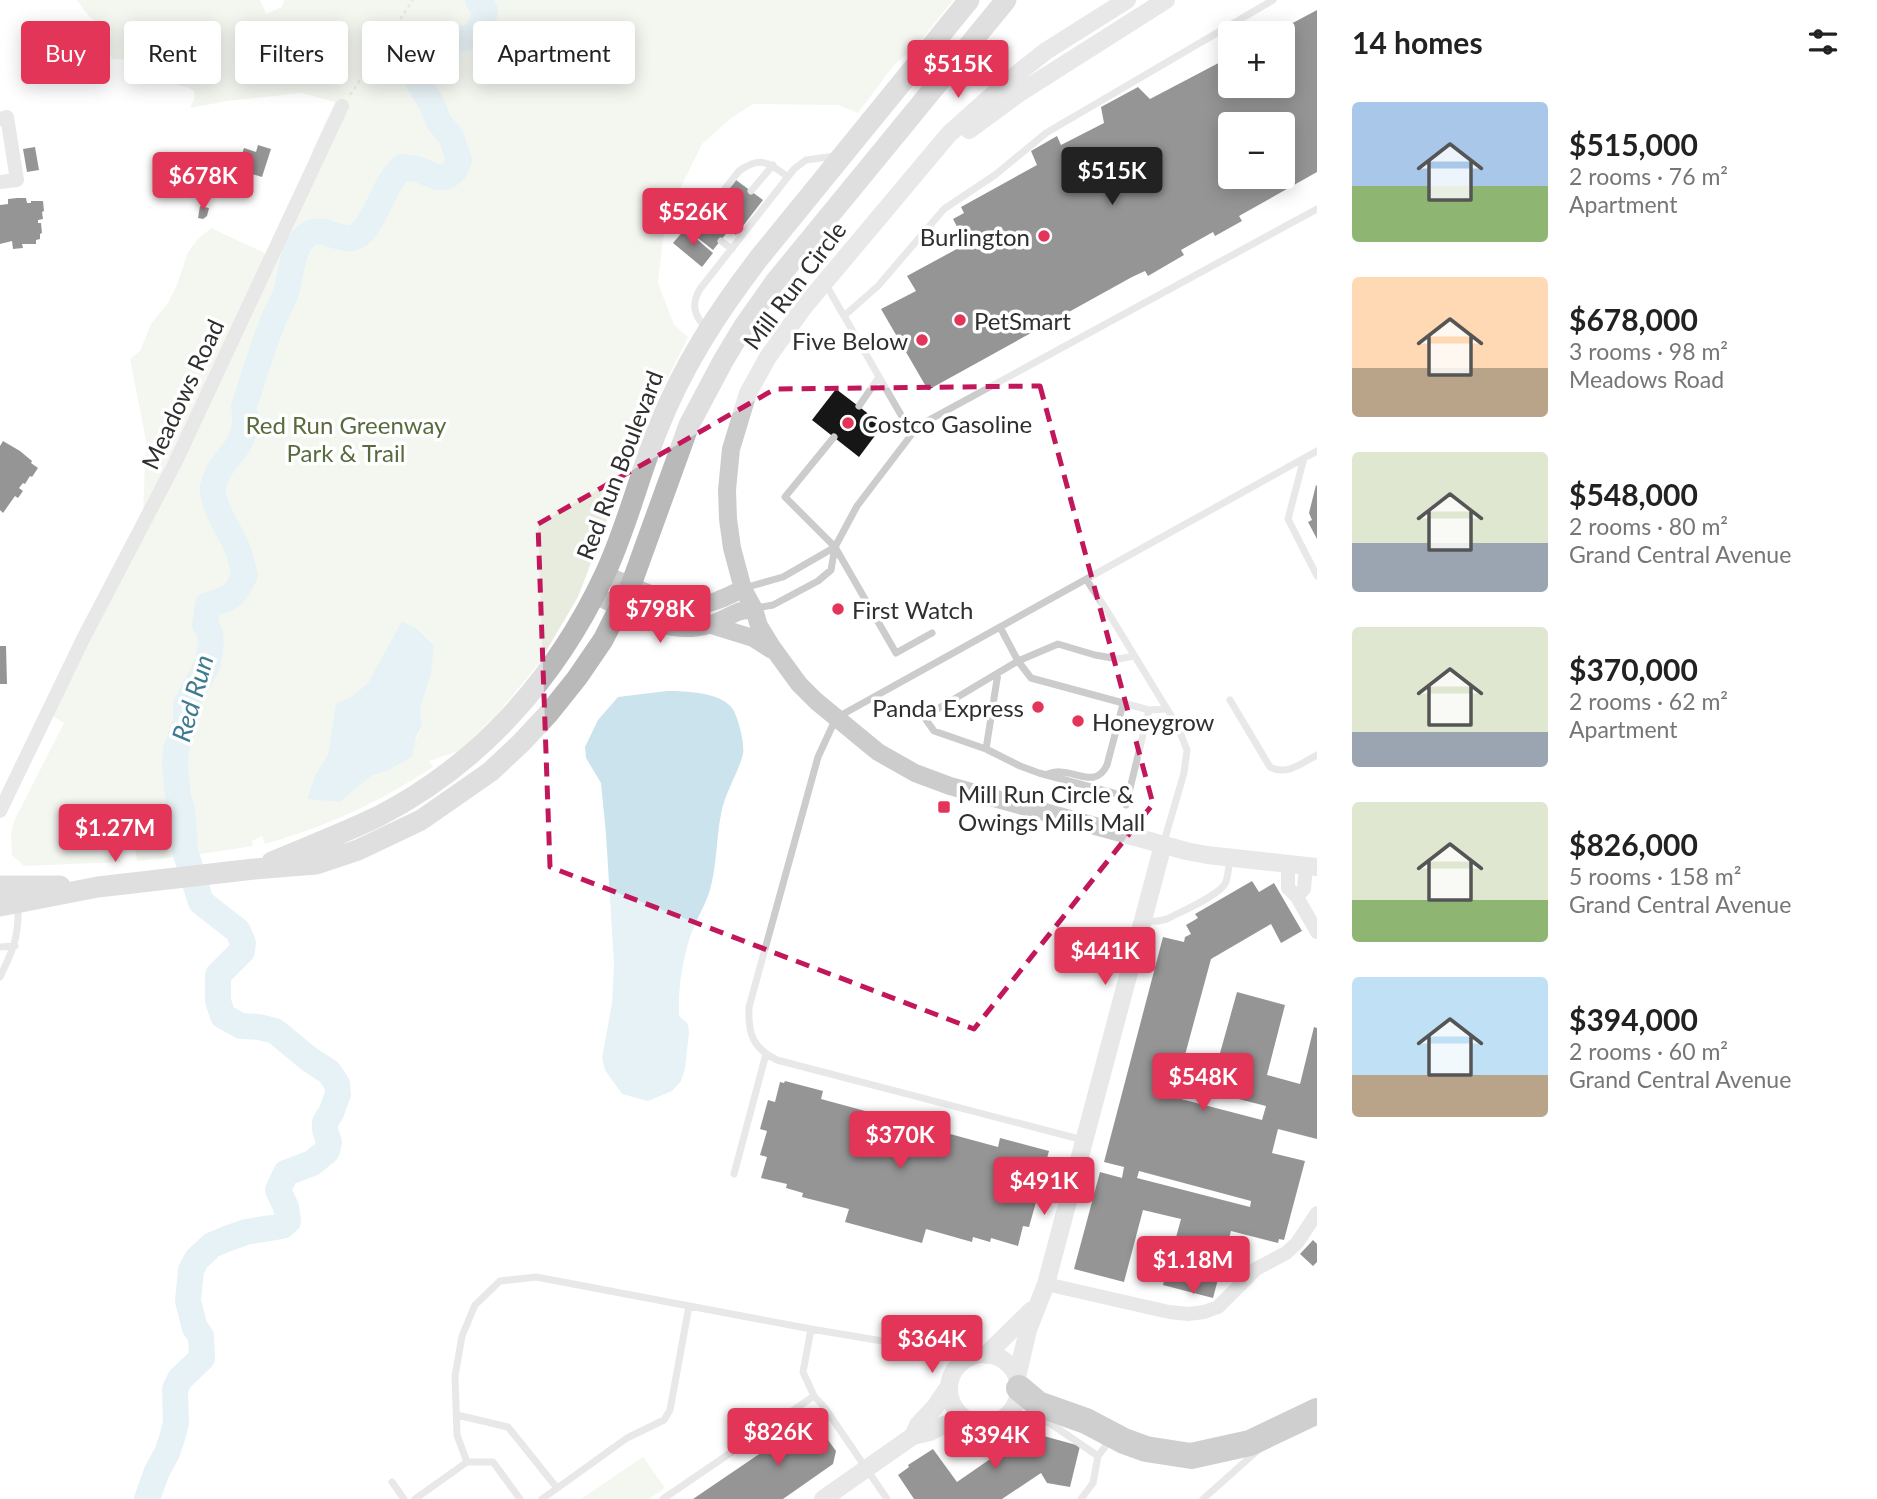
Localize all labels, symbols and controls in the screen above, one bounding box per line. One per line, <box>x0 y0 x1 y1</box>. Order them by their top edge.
chip: Buy <box>21 21 110 84</box>
chip: Rent <box>124 21 221 84</box>
chip: Filters <box>235 21 348 84</box>
chip: New <box>362 21 459 84</box>
chip: Apartment <box>473 21 635 84</box>
map controls <box>1218 21 1295 189</box>
button: + <box>1218 21 1295 98</box>
icon: filters <box>1804 23 1842 61</box>
text: 14 homes <box>1352 24 1483 60</box>
pin: $515K <box>909 41 1007 100</box>
text: $515K <box>923 49 993 77</box>
button: − <box>1218 112 1295 189</box>
text: $515,000 <box>1569 126 1698 162</box>
icon: home <box>1408 130 1492 214</box>
pin: $515K <box>1063 148 1161 207</box>
pin: $678K <box>154 152 252 212</box>
text: $515K <box>1077 156 1147 184</box>
text: $678K <box>168 161 238 189</box>
text: 2 rooms · 76 m² <box>1569 162 1728 190</box>
pin: $526K <box>644 188 742 248</box>
text: Apartment <box>1569 190 1677 218</box>
text: $526K <box>658 197 728 225</box>
street label: Mill Run Circle <box>736 215 852 355</box>
place label: Burlington <box>920 222 1030 251</box>
marker: Burlington <box>1036 228 1052 244</box>
text: $678,000 <box>1569 301 1698 337</box>
icon: home <box>1408 305 1492 389</box>
place label: PetSmart <box>974 306 1071 335</box>
marker: PetSmart <box>952 312 968 328</box>
street label: Meadows Road <box>135 315 229 473</box>
place label: Five Below <box>792 326 908 355</box>
marker: Five Below <box>914 332 930 348</box>
text: 3 rooms · 98 m² <box>1569 337 1728 365</box>
text: Meadows Road <box>1569 365 1724 393</box>
street label: Red Run Boulevard <box>570 366 668 564</box>
place label: Costco Gasoline <box>862 409 1032 438</box>
park label: Red Run Greenway Park & Trail <box>246 410 447 467</box>
marker: Costco Gasoline <box>840 415 856 431</box>
text: $548,000 <box>1569 476 1698 512</box>
icon: home <box>1408 480 1492 564</box>
text: 2 rooms · 80 m² <box>1569 512 1728 540</box>
text: Grand Central Avenue <box>1569 540 1791 568</box>
pin: $798K <box>611 586 709 645</box>
text: $798K <box>625 594 695 622</box>
place label: First Watch <box>852 595 973 624</box>
marker: First Watch <box>830 601 846 617</box>
water label: Red Run <box>164 651 220 745</box>
text: $370,000 <box>1569 651 1698 687</box>
icon: home <box>1408 655 1492 739</box>
text: 2 rooms · 62 m² <box>1569 687 1728 715</box>
place label: Panda Express <box>872 693 1024 722</box>
marker: Panda Express <box>1030 699 1046 715</box>
place label: Honeygrow <box>1092 707 1215 736</box>
marker: Honeygrow <box>1070 713 1086 729</box>
text: Apartment <box>1569 715 1677 743</box>
place label: Mill Run Circle & Owings Mills Mall <box>958 779 1145 836</box>
marker: Mill Run Circle & Owings Mills Mall <box>936 799 952 815</box>
pin: $1.27M <box>58 804 172 864</box>
text: $1.27M <box>75 813 155 841</box>
text: $826,000 <box>1569 826 1698 862</box>
icon: home <box>1408 830 1492 914</box>
text: 5 rooms · 158 m² <box>1569 862 1741 890</box>
text: Grand Central Avenue <box>1569 890 1791 918</box>
pin: $441K <box>1056 928 1154 987</box>
text: $441K <box>1070 936 1140 964</box>
text: $394,000 <box>1569 1001 1698 1037</box>
icon: home <box>1408 1005 1492 1089</box>
text: 2 rooms · 60 m² <box>1569 1037 1728 1065</box>
pin: $548K <box>1154 1054 1252 1113</box>
text: $548K <box>1168 1062 1238 1090</box>
text: Grand Central Avenue <box>1569 1065 1791 1093</box>
pin: $370K <box>851 1112 949 1171</box>
text: $370K <box>865 1120 935 1148</box>
pin: $491K <box>995 1158 1093 1217</box>
text: $491K <box>1009 1166 1079 1194</box>
pin: $1.18M <box>1136 1236 1250 1296</box>
text: $1.18M <box>1153 1245 1233 1273</box>
pin: $364K <box>883 1316 981 1375</box>
text: $364K <box>897 1324 967 1352</box>
pin: $826K <box>729 1408 827 1468</box>
pin: $394K <box>946 1412 1044 1471</box>
text: $826K <box>743 1417 813 1445</box>
text: $394K <box>960 1420 1030 1448</box>

